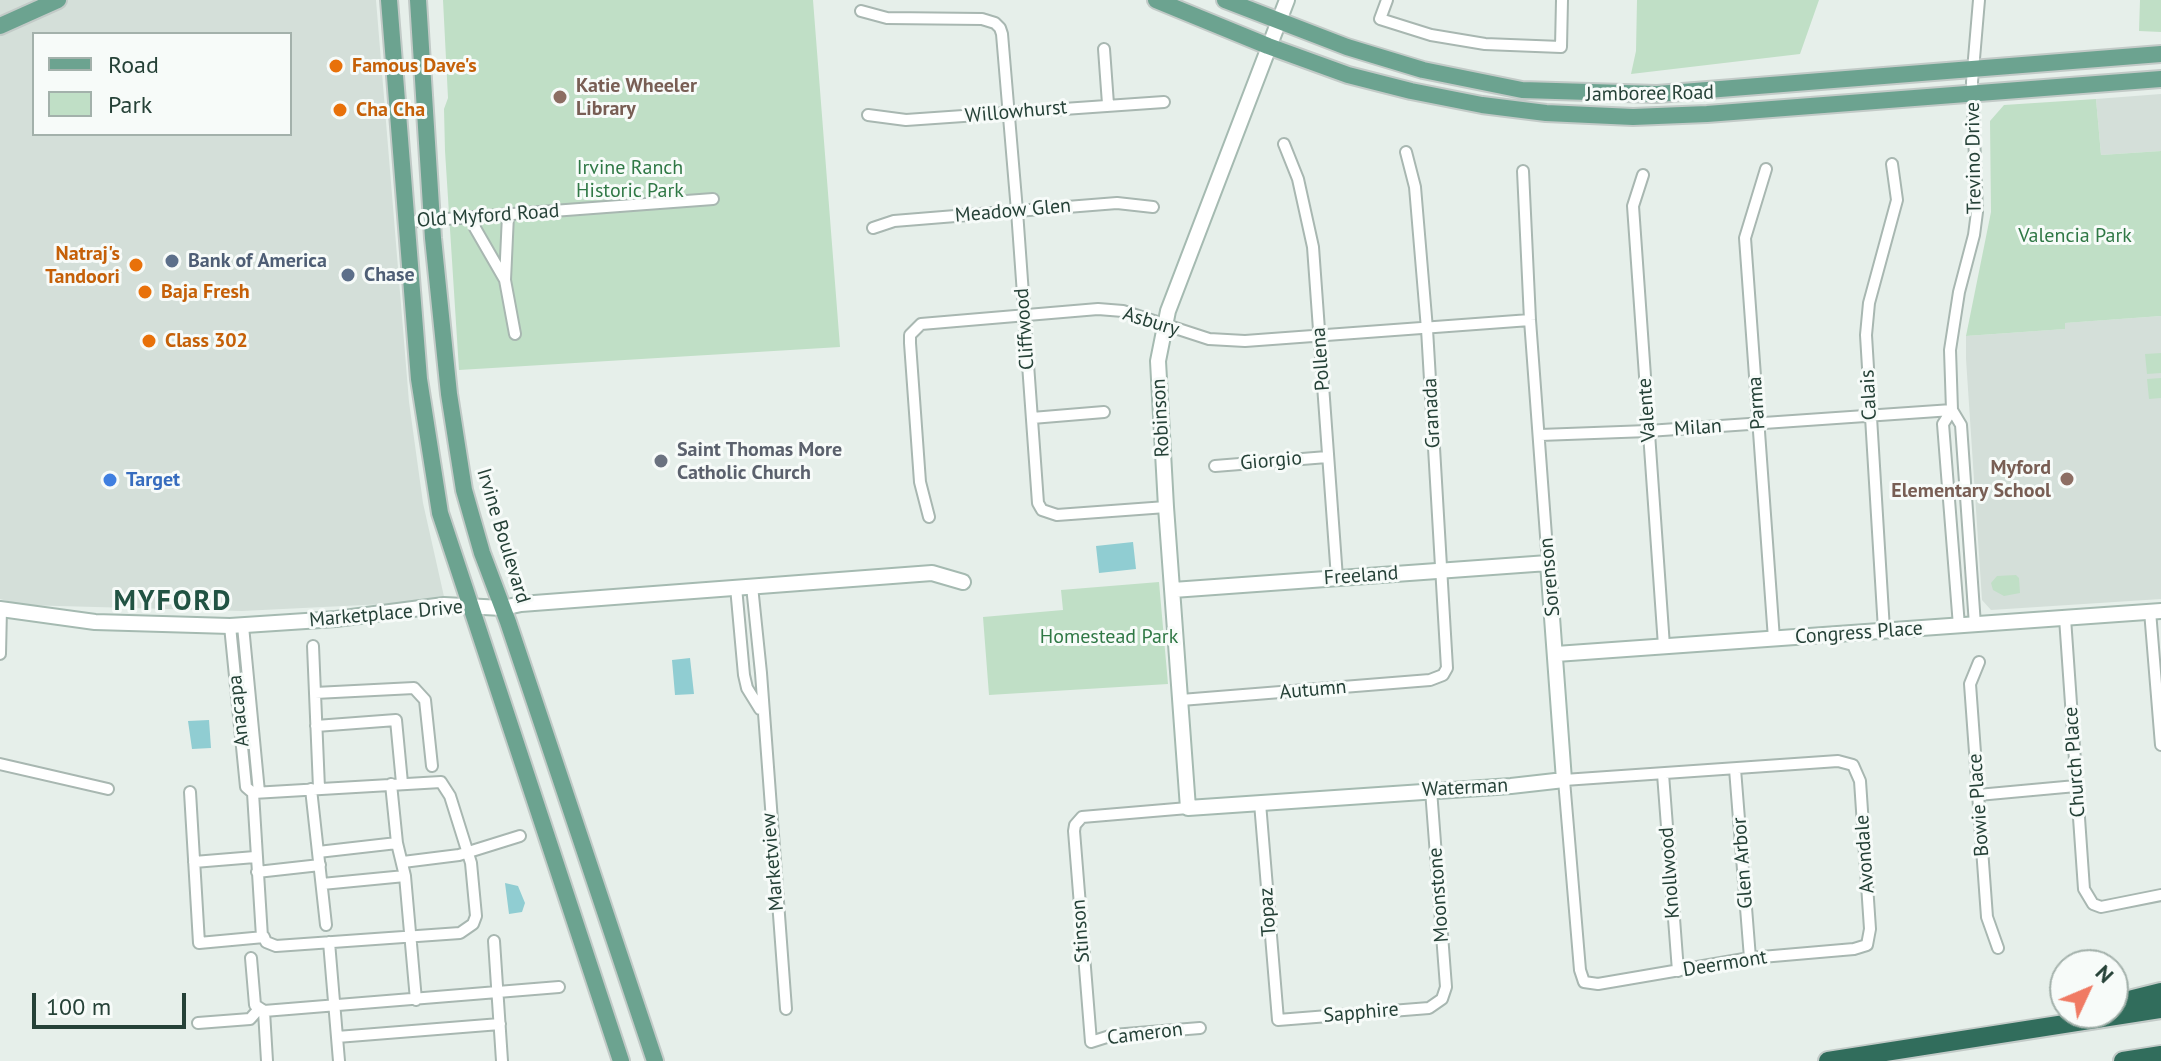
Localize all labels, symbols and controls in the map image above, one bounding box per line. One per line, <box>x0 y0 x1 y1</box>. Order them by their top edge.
legend <box>32 32 292 136</box>
text: Road <box>108 49 159 80</box>
place label: Famous Dave's <box>352 54 477 78</box>
marker: Famous Dave's <box>327 57 345 75</box>
place label: Katie Wheeler Library <box>576 74 697 121</box>
street label: Jamboree Road <box>1586 81 1714 107</box>
marker: Katie Wheeler Library <box>551 88 569 106</box>
text: Park <box>108 89 152 120</box>
street label: Willowhurst <box>964 96 1068 128</box>
place label: Cha Cha <box>356 98 425 122</box>
marker: Cha Cha <box>331 101 349 119</box>
street label: Trevino Drive <box>1961 102 1987 214</box>
park label: Irvine Ranch Historic Park <box>576 156 684 203</box>
street label: Meadow Glen <box>954 194 1072 228</box>
street label: Old Myford Road <box>416 199 560 233</box>
park label: Valencia Park <box>2018 224 2132 248</box>
place label: Natraj's Tandoori <box>45 242 120 289</box>
place label: Bank of America <box>188 249 327 273</box>
marker: Bank of America <box>163 252 181 270</box>
marker: Natraj's Tandoori <box>127 256 145 274</box>
place label: Chase <box>364 263 415 287</box>
marker: Chase <box>339 266 357 284</box>
place label: Baja Fresh <box>161 280 250 304</box>
marker: Baja Fresh <box>136 283 154 301</box>
street label: Cliffwood <box>1010 287 1040 371</box>
street label: Asbury <box>1120 302 1182 342</box>
street label: Pollena <box>1307 326 1335 392</box>
place label: Class 302 <box>165 329 248 353</box>
marker: Class 302 <box>140 332 158 350</box>
street label: Calais <box>1856 369 1882 421</box>
street label: Parma <box>1743 376 1771 430</box>
street label: Granada <box>1418 377 1446 449</box>
street label: Valente <box>1633 377 1661 443</box>
street label: Robinson <box>1147 378 1175 458</box>
street label: Milan <box>1673 414 1723 442</box>
place label: Saint Thomas More Catholic Church <box>677 438 842 485</box>
street label: Giorgio <box>1239 446 1303 476</box>
marker: Saint Thomas More Catholic Church <box>652 452 670 470</box>
place label: Myford Elementary School <box>1891 456 2051 503</box>
street label: Irvine Boulevard <box>471 466 535 606</box>
place label: Target <box>126 468 180 492</box>
marker: Myford Elementary School <box>2058 470 2076 488</box>
marker: Target <box>101 471 119 489</box>
street label: Sorenson <box>1535 536 1565 618</box>
street label: Freeland <box>1323 561 1399 591</box>
district label: MYFORD <box>114 585 232 619</box>
street label: Marketplace Drive <box>308 595 464 633</box>
street label: Congress Place <box>1794 617 1924 649</box>
park label: Homestead Park <box>1040 625 1178 649</box>
street label: Anacapa <box>223 674 255 748</box>
street label: Autumn <box>1278 675 1348 705</box>
street label: Church Place <box>2059 706 2091 818</box>
street label: Bowie Place <box>1963 753 1995 857</box>
street label: Waterman <box>1421 774 1509 802</box>
street label: Marketview <box>757 812 789 912</box>
street label: Avondale <box>1850 814 1880 894</box>
street label: Glen Arbor <box>1728 817 1758 909</box>
street label: Knollwood <box>1655 826 1685 920</box>
street label: Moonstone <box>1424 847 1454 943</box>
street label: Topaz <box>1254 887 1282 937</box>
street label: Stinson <box>1067 898 1095 964</box>
street label: Deermont <box>1681 946 1769 982</box>
north arrow <box>2049 949 2129 1029</box>
text: N <box>2090 959 2120 989</box>
scale bar <box>36 977 190 1027</box>
text: 100 m <box>46 991 111 1022</box>
street label: Sapphire <box>1322 998 1400 1028</box>
street label: Cameron <box>1106 1017 1184 1051</box>

